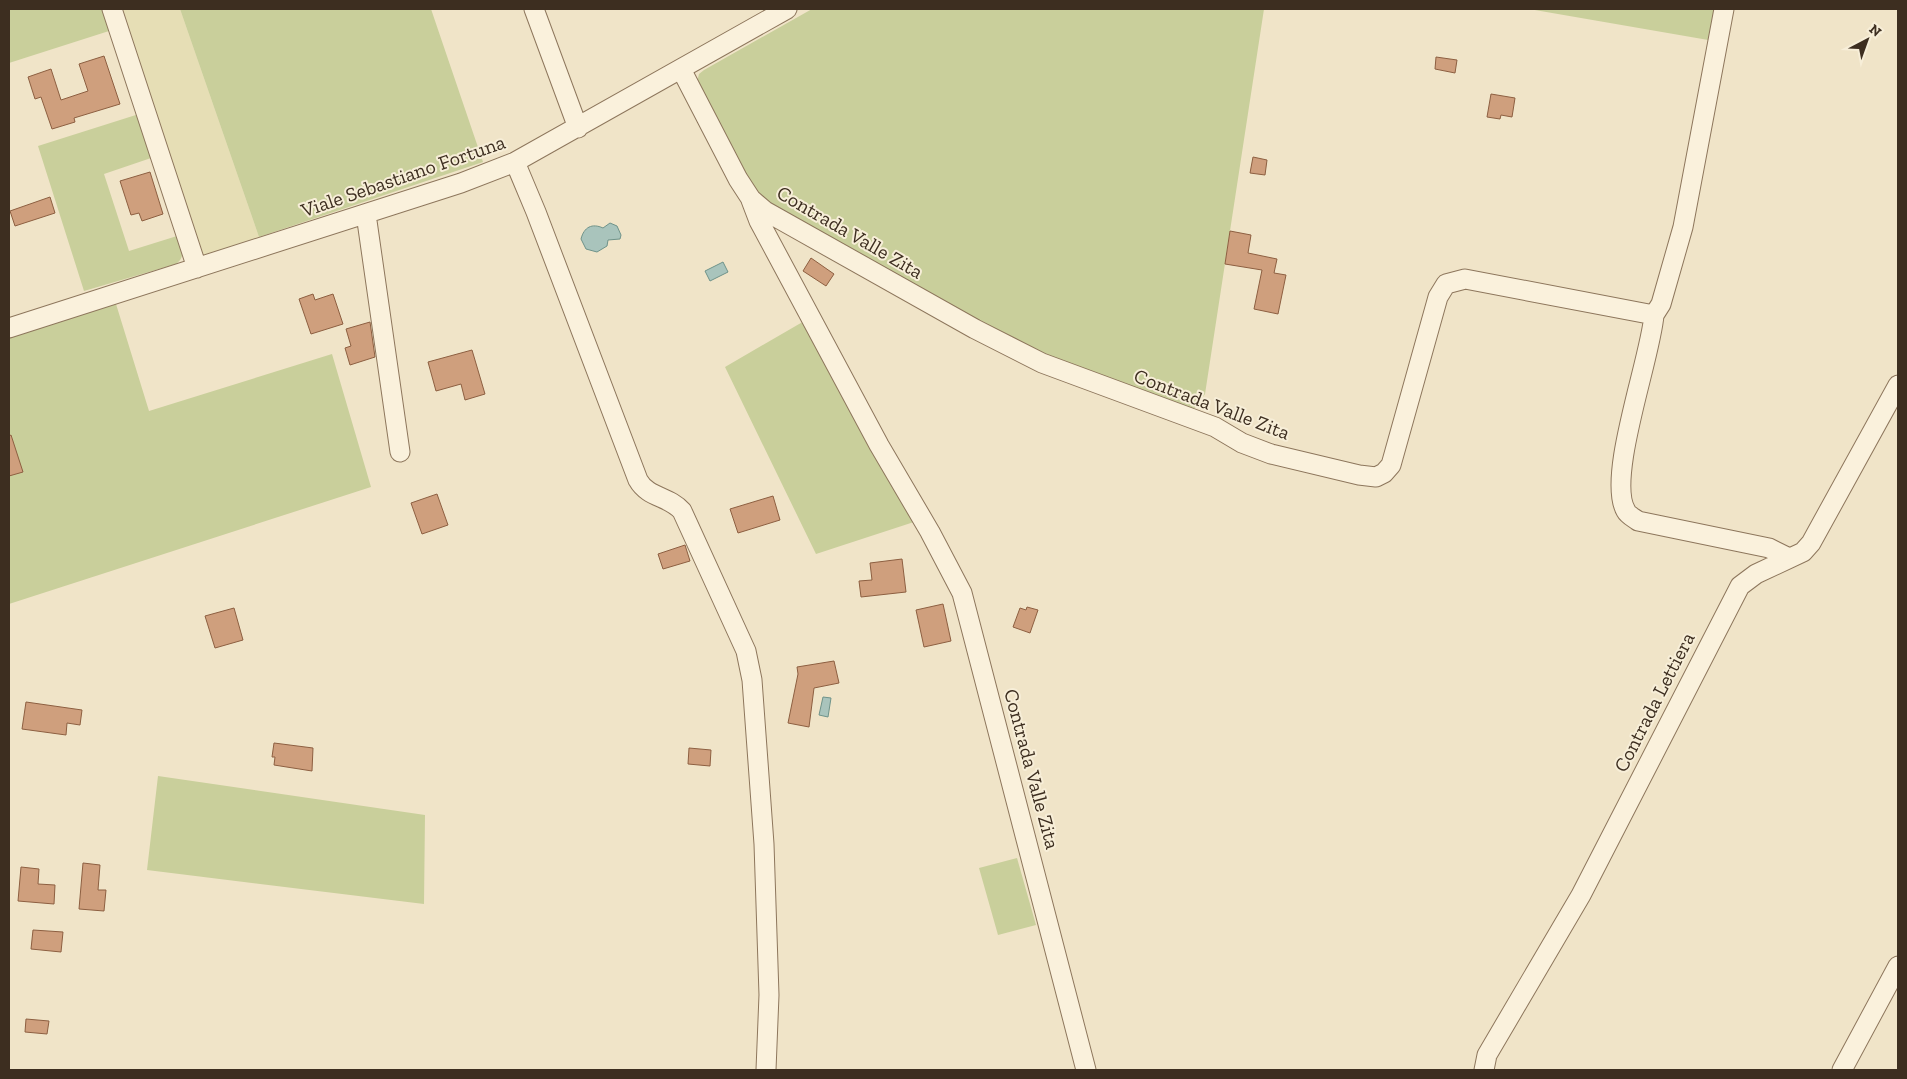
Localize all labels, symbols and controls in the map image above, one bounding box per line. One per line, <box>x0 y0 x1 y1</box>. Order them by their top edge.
north arrow <box>1842 15 1892 65</box>
text: N <box>1866 21 1885 41</box>
street label: Viale Sebastiano Fortuna <box>297 130 509 223</box>
street label: Contrada Valle Zita <box>773 180 928 284</box>
street label: Contrada Valle Zita <box>1131 363 1294 445</box>
street label: Contrada Lettiera <box>1608 628 1700 776</box>
street label: Contrada Valle Zita <box>999 686 1065 852</box>

